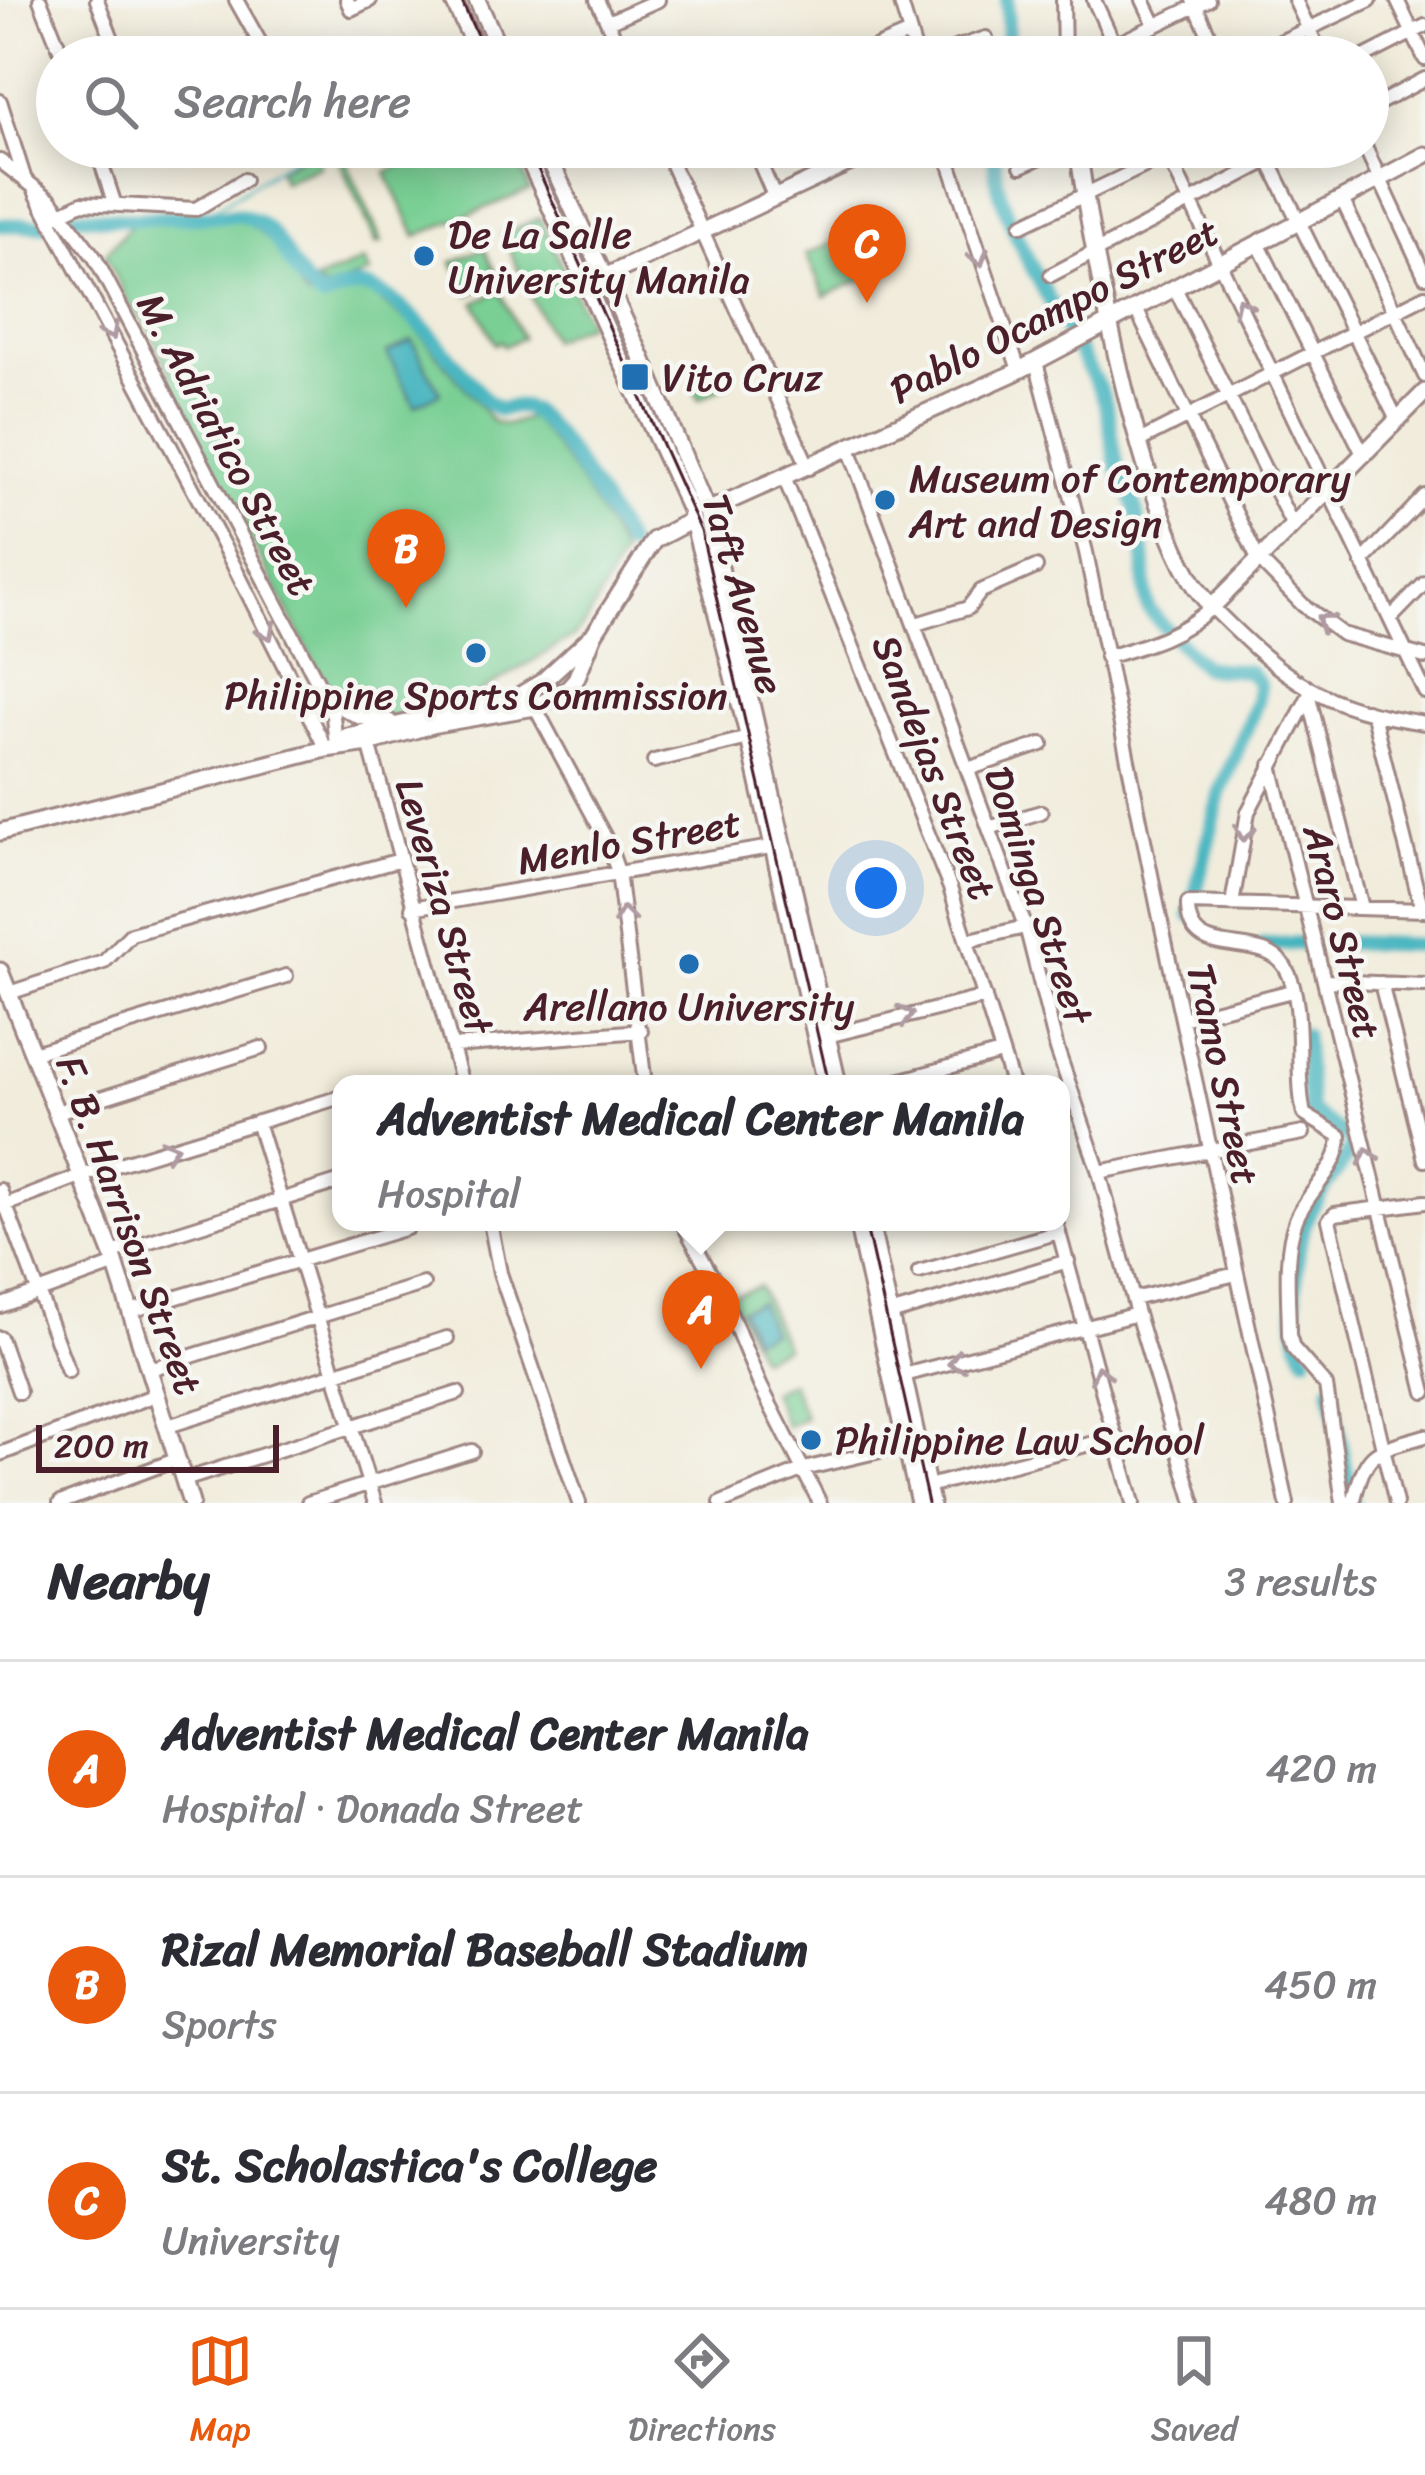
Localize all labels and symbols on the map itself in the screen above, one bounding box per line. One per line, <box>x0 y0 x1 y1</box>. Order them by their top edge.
street label: Pablo Ocampo Street <box>877 197 1231 423</box>
place label: De La Salle University Manila <box>448 200 750 314</box>
pin: C <box>828 204 906 303</box>
marker: De La Salle University Manila <box>411 243 437 269</box>
one-way arrow <box>965 247 990 268</box>
street label: M. Adriatico Street <box>117 280 336 609</box>
one-way arrow <box>1233 297 1256 318</box>
one-way arrow <box>96 319 119 340</box>
place label: Vito Cruz <box>662 343 823 412</box>
marker: Vito Cruz <box>619 361 651 393</box>
place label: Museum of Contemporary Art and Design <box>908 444 1352 558</box>
street label: Taft Avenue <box>682 485 805 703</box>
marker: Museum of Contemporary Art and Design <box>872 487 898 513</box>
pin: B <box>367 509 445 608</box>
one-way arrow <box>1315 613 1337 635</box>
one-way arrow <box>253 620 277 641</box>
street label: Sandejas Street <box>852 624 1017 910</box>
marker: Philippine Sports Commission <box>463 640 489 666</box>
place label: Philippine Sports Commission <box>224 661 728 730</box>
street label: Dominga Street <box>964 757 1113 1034</box>
street label: Leveriza Street <box>375 770 514 1043</box>
street label: Menlo Street <box>512 788 746 895</box>
street label: Araro Street <box>1282 816 1403 1047</box>
one-way arrow <box>1233 822 1258 842</box>
your location <box>846 858 906 918</box>
one-way arrow <box>612 906 638 925</box>
marker: Arellano University <box>676 951 702 977</box>
street label: Tramo Street <box>1166 957 1281 1192</box>
place label: Arellano University <box>523 972 855 1041</box>
one-way arrow <box>895 1004 915 1029</box>
street label: F. B. Harrison Street <box>36 1046 223 1405</box>
one-way arrow <box>159 1138 180 1163</box>
one-way arrow <box>1357 1146 1382 1167</box>
pin: A <box>662 1270 740 1369</box>
one-way arrow <box>946 1348 966 1373</box>
one-way arrow <box>1089 1365 1114 1385</box>
place label: Philippine Law School <box>835 1406 1205 1475</box>
scale bar <box>36 1419 279 1472</box>
marker: Philippine Law School <box>798 1427 824 1453</box>

